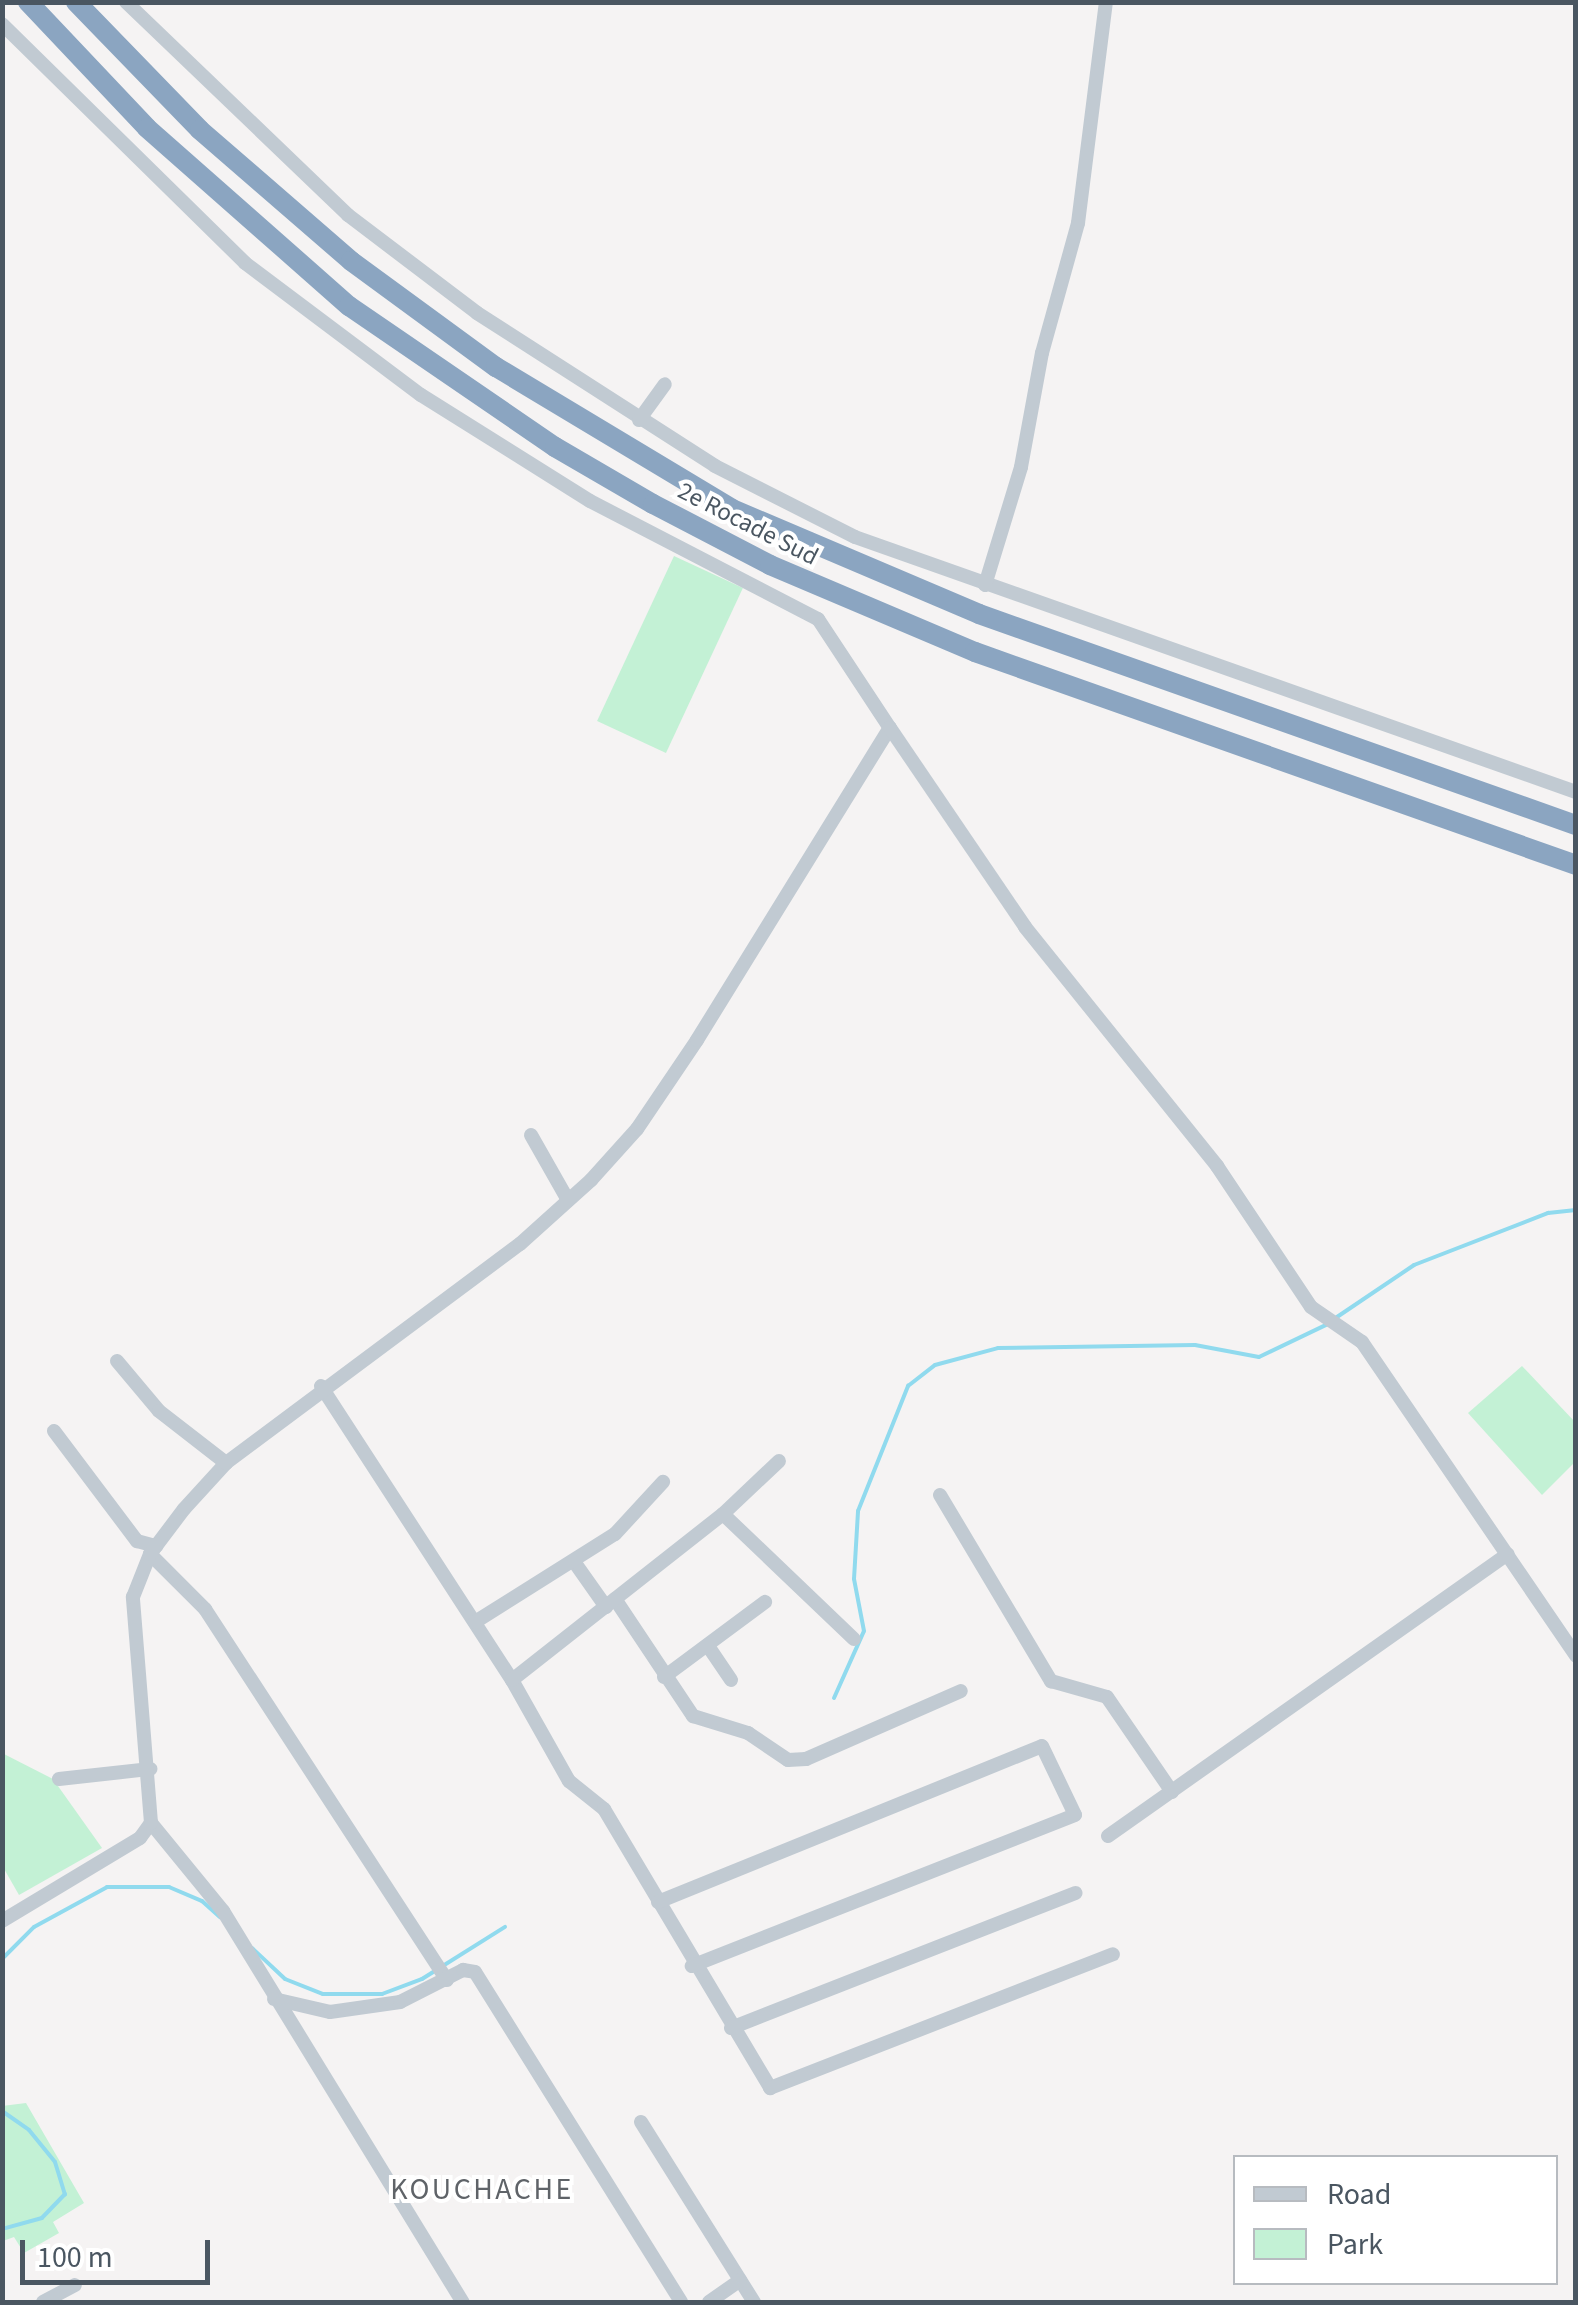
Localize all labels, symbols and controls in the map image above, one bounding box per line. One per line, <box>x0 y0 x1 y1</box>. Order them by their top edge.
street label: 2e Rocade Sud <box>673 476 823 572</box>
legend <box>1233 2155 1558 2285</box>
district label: KOUCHACHE <box>390 2172 574 2208</box>
text: Road <box>1327 2173 1391 2216</box>
scale bar <box>25 2220 215 2282</box>
text: Park <box>1327 2223 1383 2266</box>
text: 100 m <box>37 2236 113 2279</box>

